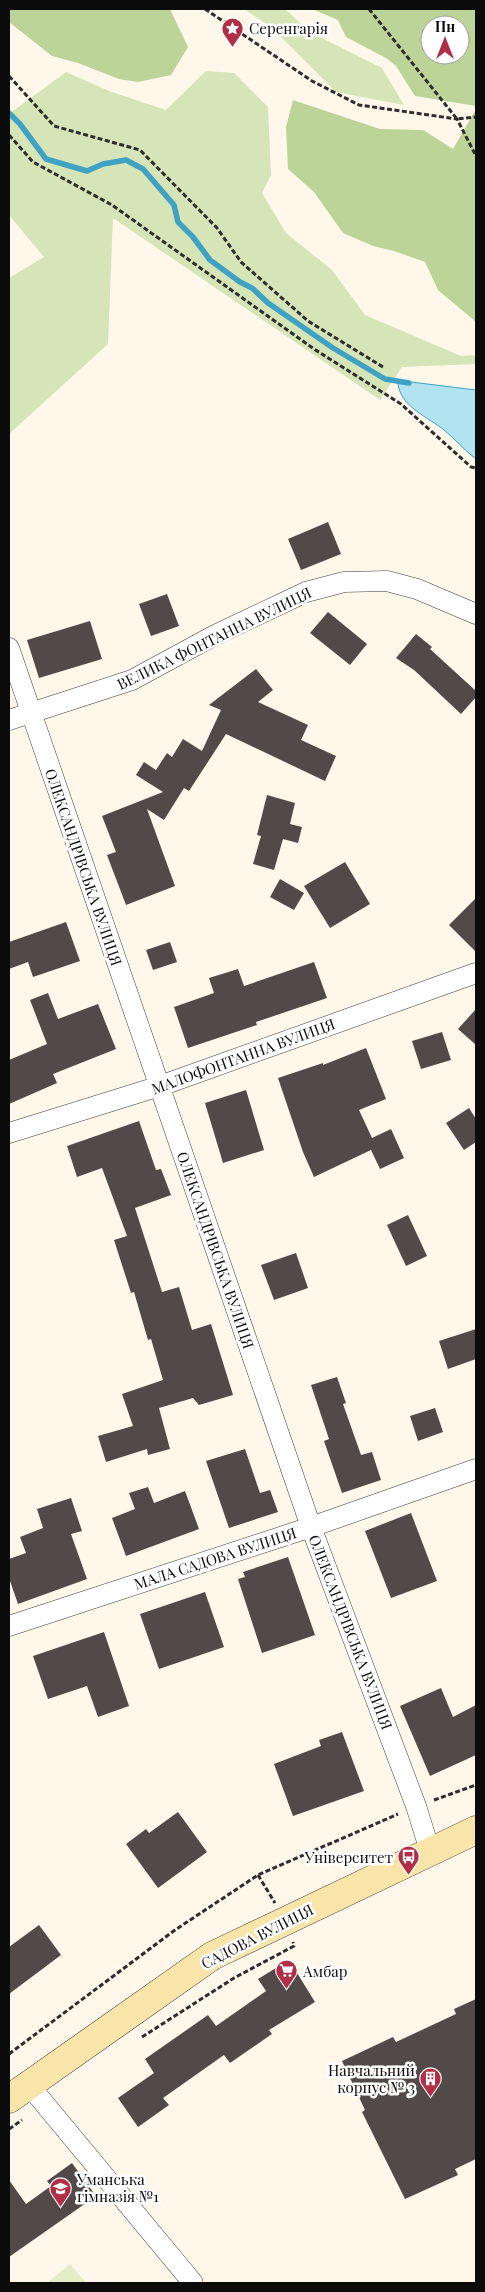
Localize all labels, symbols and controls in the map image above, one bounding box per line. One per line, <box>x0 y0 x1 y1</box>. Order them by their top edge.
north arrow <box>420 15 470 65</box>
place icon: Серенгарія <box>221 16 245 47</box>
text: Пн <box>435 17 455 36</box>
place label: Серенгарія <box>249 18 328 38</box>
street label: ВЕЛИКА ФОНТАННА ВУЛИЦЯ <box>114 582 315 694</box>
street label: ОЛЕКСАНДРІВСЬКА ВУЛИЦЯ <box>41 766 127 968</box>
street label: МАЛОФОНТАННА ВУЛИЦЯ <box>148 1013 338 1099</box>
street label: ОЛЕКСАНДРІВСЬКА ВУЛИЦЯ <box>173 1149 259 1351</box>
street label: МАЛА САДОВА ВУЛИЦЯ <box>131 1522 299 1594</box>
street label: ОЛЕКСАНДРІВСЬКА ВУЛИЦЯ <box>305 1532 398 1732</box>
bus stop icon: Університет <box>397 1845 421 1876</box>
place label: Університет <box>304 1847 393 1867</box>
street label: САДОВА ВУЛИЦЯ <box>197 1899 317 1973</box>
supermarket icon: Амбар <box>275 1959 299 1990</box>
place label: Амбар <box>302 1961 348 1981</box>
place label: Навчальний корпус № 3 <box>328 2060 415 2097</box>
building icon: Навчальний корпус № 3 <box>419 2067 443 2098</box>
place label: Уманська гімназія №1 <box>76 2169 159 2206</box>
school or university icon: Уманська гімназія №1 <box>49 2176 73 2207</box>

